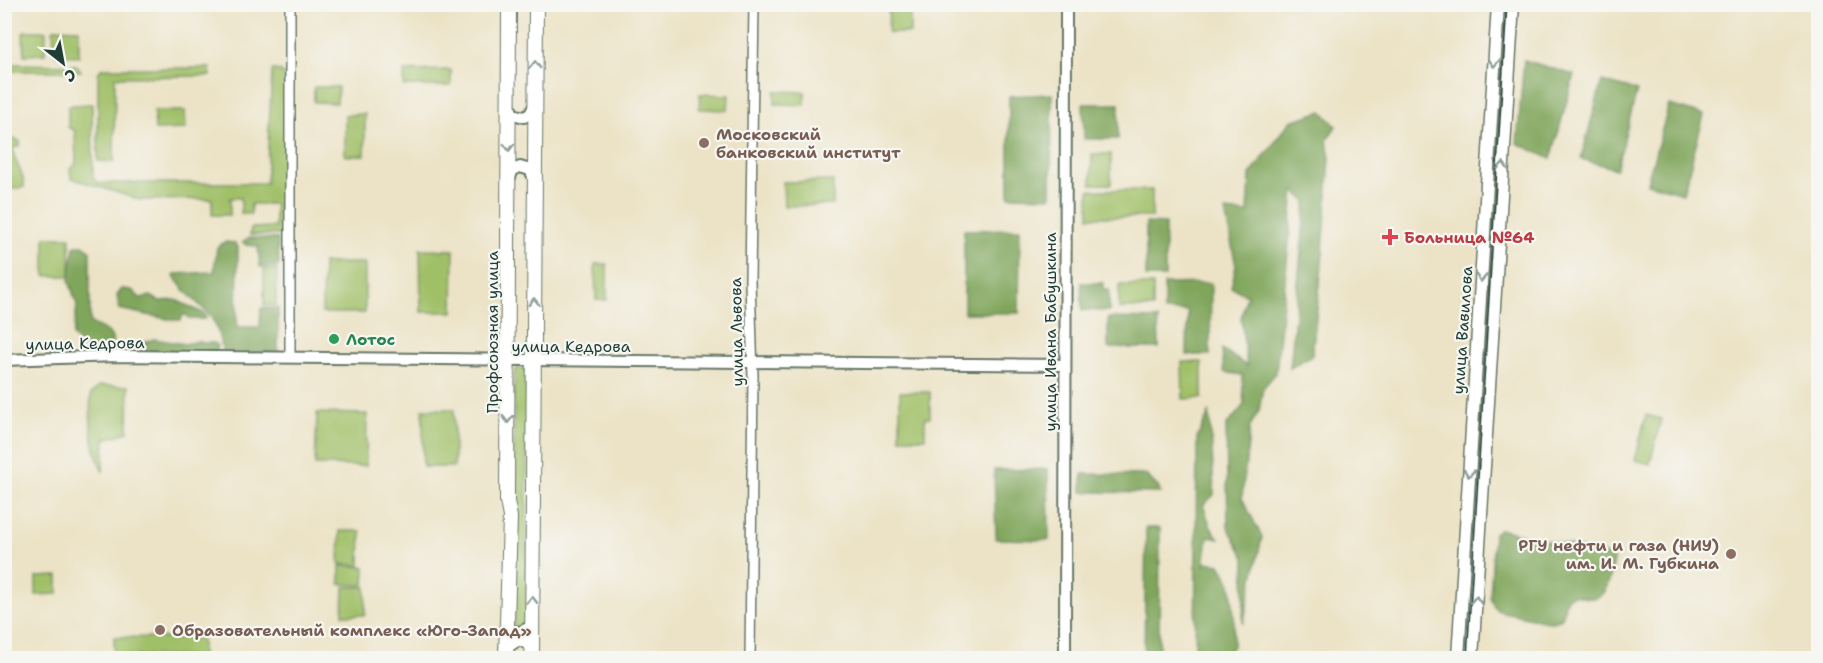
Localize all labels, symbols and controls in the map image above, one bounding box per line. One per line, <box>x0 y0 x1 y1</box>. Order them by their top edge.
north arrow <box>33 33 93 93</box>
one-way arrow <box>1488 58 1501 67</box>
one-way arrow <box>529 60 542 69</box>
text: С <box>61 64 80 87</box>
place label: Московский банковский институт <box>716 124 901 163</box>
marker: Московский банковский институт <box>697 136 711 150</box>
one-way arrow <box>503 142 515 151</box>
one-way arrow <box>1496 161 1509 170</box>
place label: Больница №64 <box>1404 227 1534 248</box>
marker: Больница №64 <box>1381 228 1399 246</box>
street label: улица Ивана Бабушкина <box>1040 232 1061 432</box>
street label: Профсоюзная улица <box>482 251 503 413</box>
street label: улица Вавилова <box>1448 265 1477 395</box>
one-way arrow <box>1475 274 1488 283</box>
street label: улица Львова <box>725 277 748 387</box>
one-way arrow <box>528 297 540 306</box>
place label: Лотос <box>346 329 395 350</box>
street label: улица Кедрова <box>25 332 145 355</box>
marker: Лотос <box>327 332 341 346</box>
street label: улица Кедрова <box>511 336 631 357</box>
one-way arrow <box>502 414 515 423</box>
one-way arrow <box>1463 469 1476 478</box>
place label: РГУ нефти и газа (НИУ) им. И. М. Губкина <box>1518 535 1719 574</box>
marker: РГУ нефти и газа (НИУ) им. И. М. Губкина <box>1724 547 1738 561</box>
one-way arrow <box>526 596 538 605</box>
one-way arrow <box>1469 596 1482 605</box>
place label: Образовательный комплекс «Юго-Запад» <box>172 620 532 641</box>
marker: Образовательный комплекс «Юго-Запад» <box>153 623 167 637</box>

